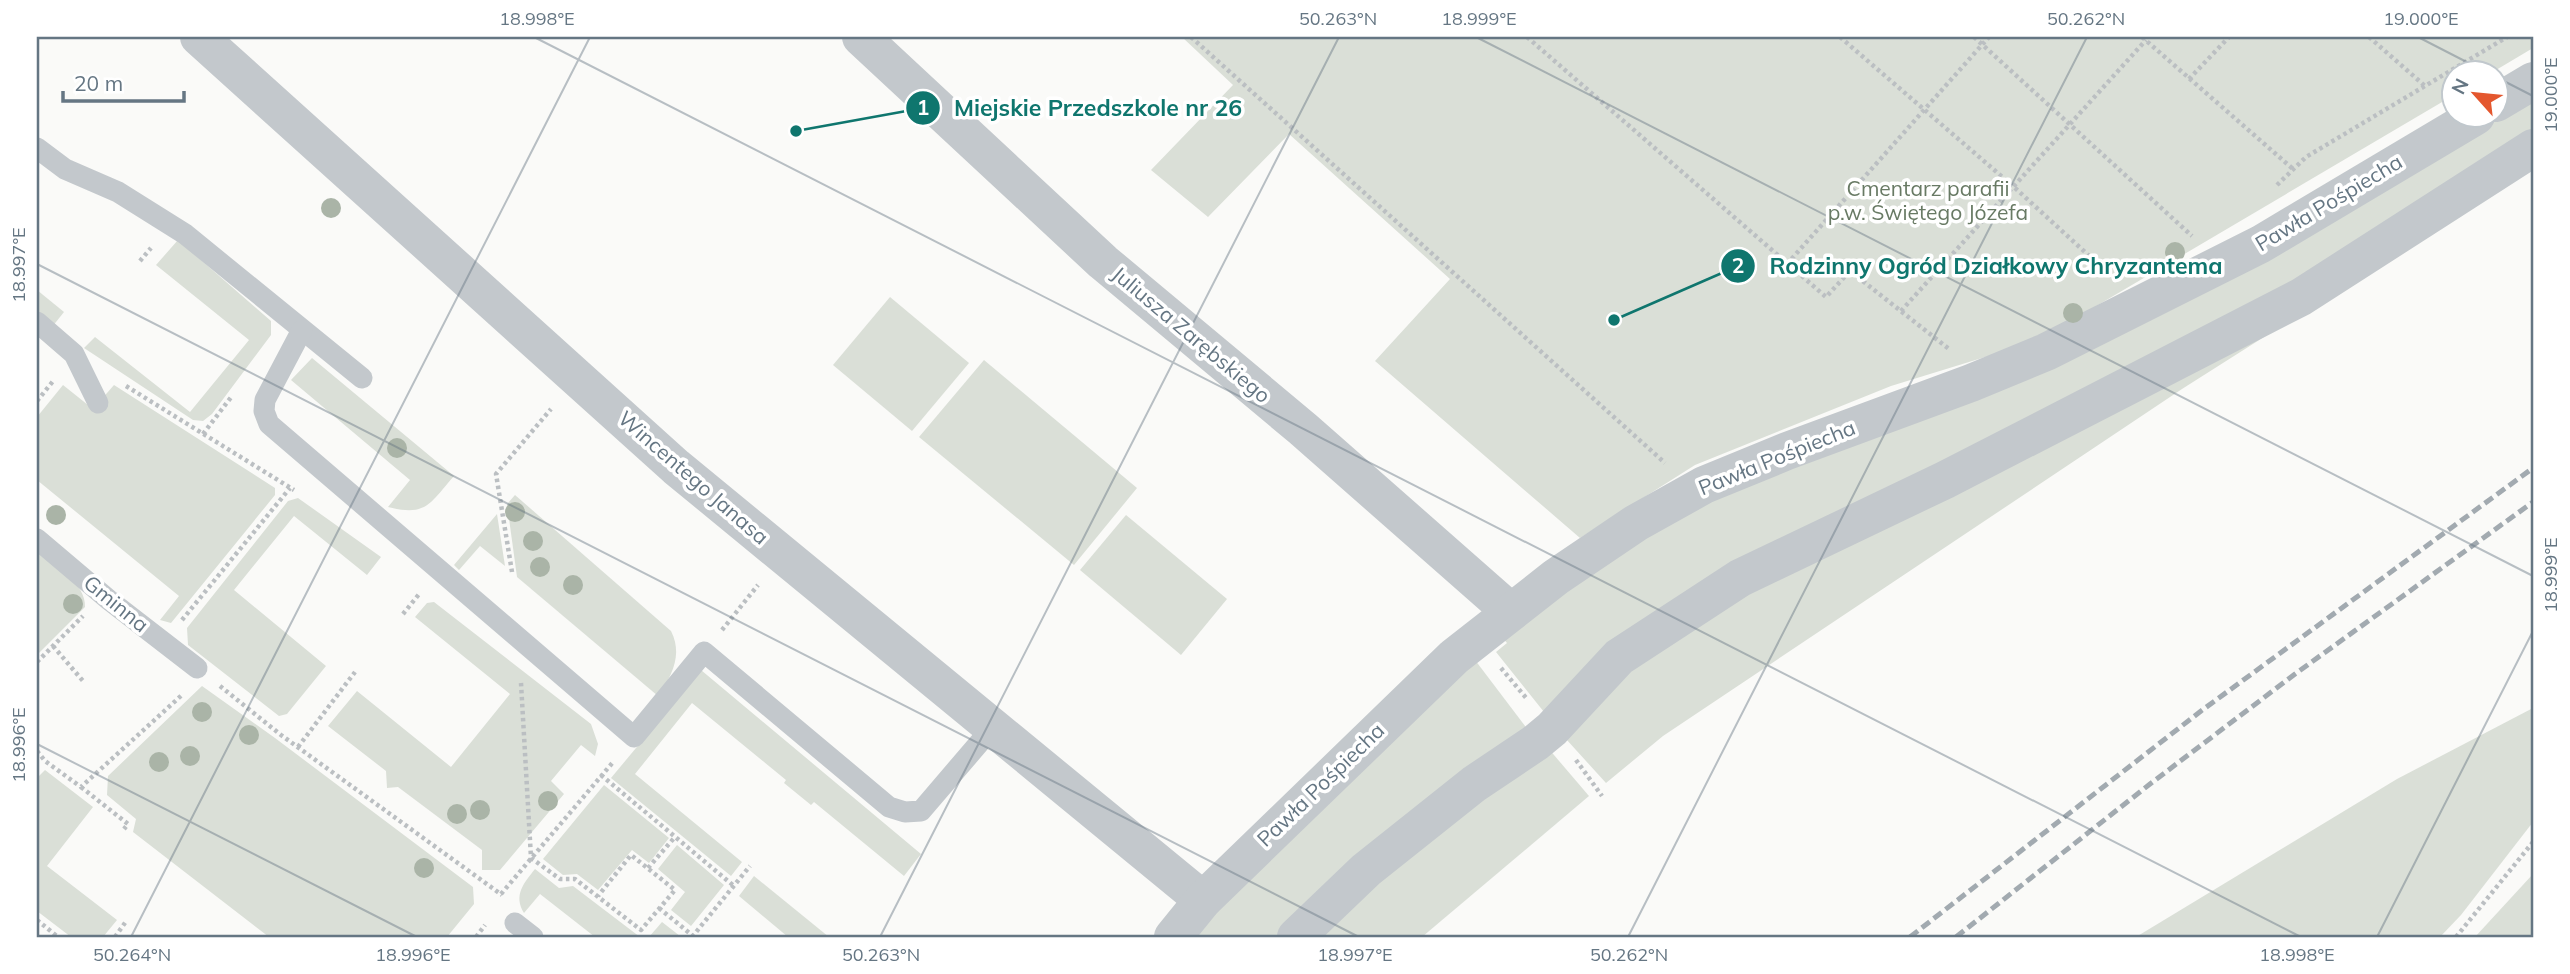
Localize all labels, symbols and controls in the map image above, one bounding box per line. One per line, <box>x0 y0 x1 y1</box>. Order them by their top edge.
text: 18.998°E <box>499 7 575 30</box>
text: 50.263°N <box>1299 7 1377 30</box>
text: 18.999°E <box>1441 7 1517 30</box>
text: 50.262°N <box>2047 7 2125 30</box>
text: 19.000°E <box>2383 7 2459 30</box>
text: 19.000°E <box>2539 57 2562 133</box>
scale bar <box>63 60 184 104</box>
north arrow <box>2440 60 2510 130</box>
text: 20 m <box>74 70 123 96</box>
text: N <box>2446 74 2474 98</box>
callout: Miejskie Przedszkole nr 26 <box>905 86 1256 130</box>
text: Miejskie Przedszkole nr 26 <box>954 93 1242 122</box>
text: 1 <box>917 94 929 120</box>
street label: Pawła Pośpiecha <box>2250 148 2407 256</box>
park label: Cmentarz parafii p.w. Świętego Józefa <box>1828 175 2028 225</box>
text: 18.997°E <box>7 227 30 303</box>
callout: Rodzinny Ogród Działkowy Chryzantema <box>1720 244 2236 288</box>
text: Rodzinny Ogród Działkowy Chryzantema <box>1769 251 2223 280</box>
text: 2 <box>1732 252 1744 278</box>
street label: Juliusza Zarębskiego <box>1107 260 1276 408</box>
street label: Wincentego Janasa <box>613 405 774 550</box>
street label: Pawła Pośpiecha <box>1694 414 1859 500</box>
text: 18.999°E <box>2539 537 2562 613</box>
street label: Gminna <box>79 569 154 637</box>
text: 18.996°E <box>7 707 30 783</box>
street label: Pawła Pośpiecha <box>1251 717 1389 852</box>
text: 50.264°N <box>93 943 171 966</box>
text: 18.996°E <box>375 943 451 966</box>
text: 50.263°N <box>842 943 920 966</box>
text: 18.997°E <box>1317 943 1393 966</box>
text: 50.262°N <box>1590 943 1668 966</box>
text: 18.998°E <box>2259 943 2335 966</box>

